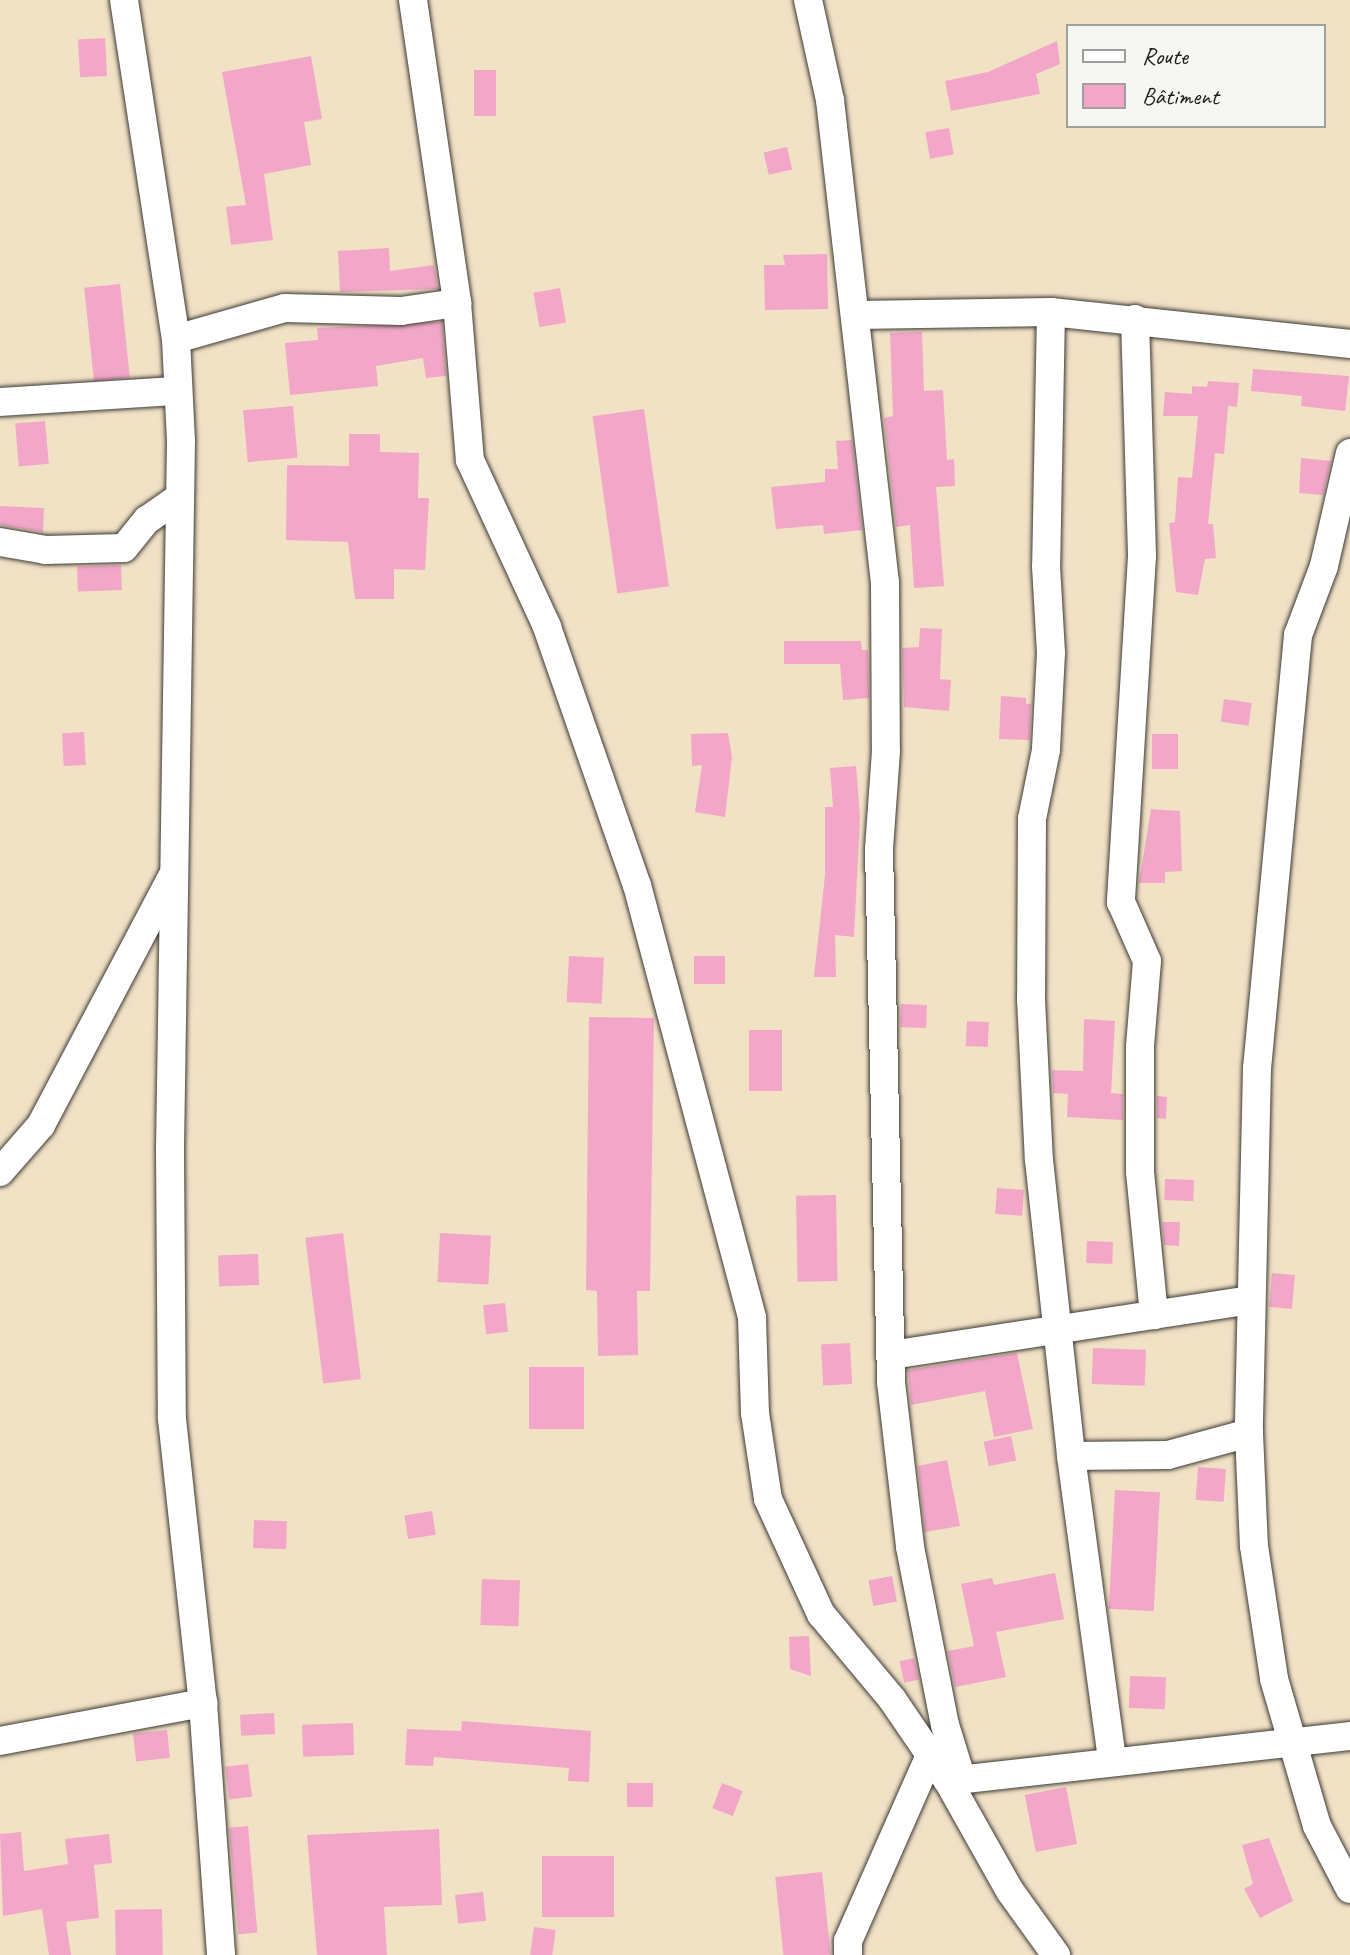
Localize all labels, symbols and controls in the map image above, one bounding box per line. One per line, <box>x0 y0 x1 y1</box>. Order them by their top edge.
legend <box>1066 24 1326 128</box>
text: Route <box>1142 41 1188 71</box>
text: Bâtiment <box>1142 81 1219 111</box>

